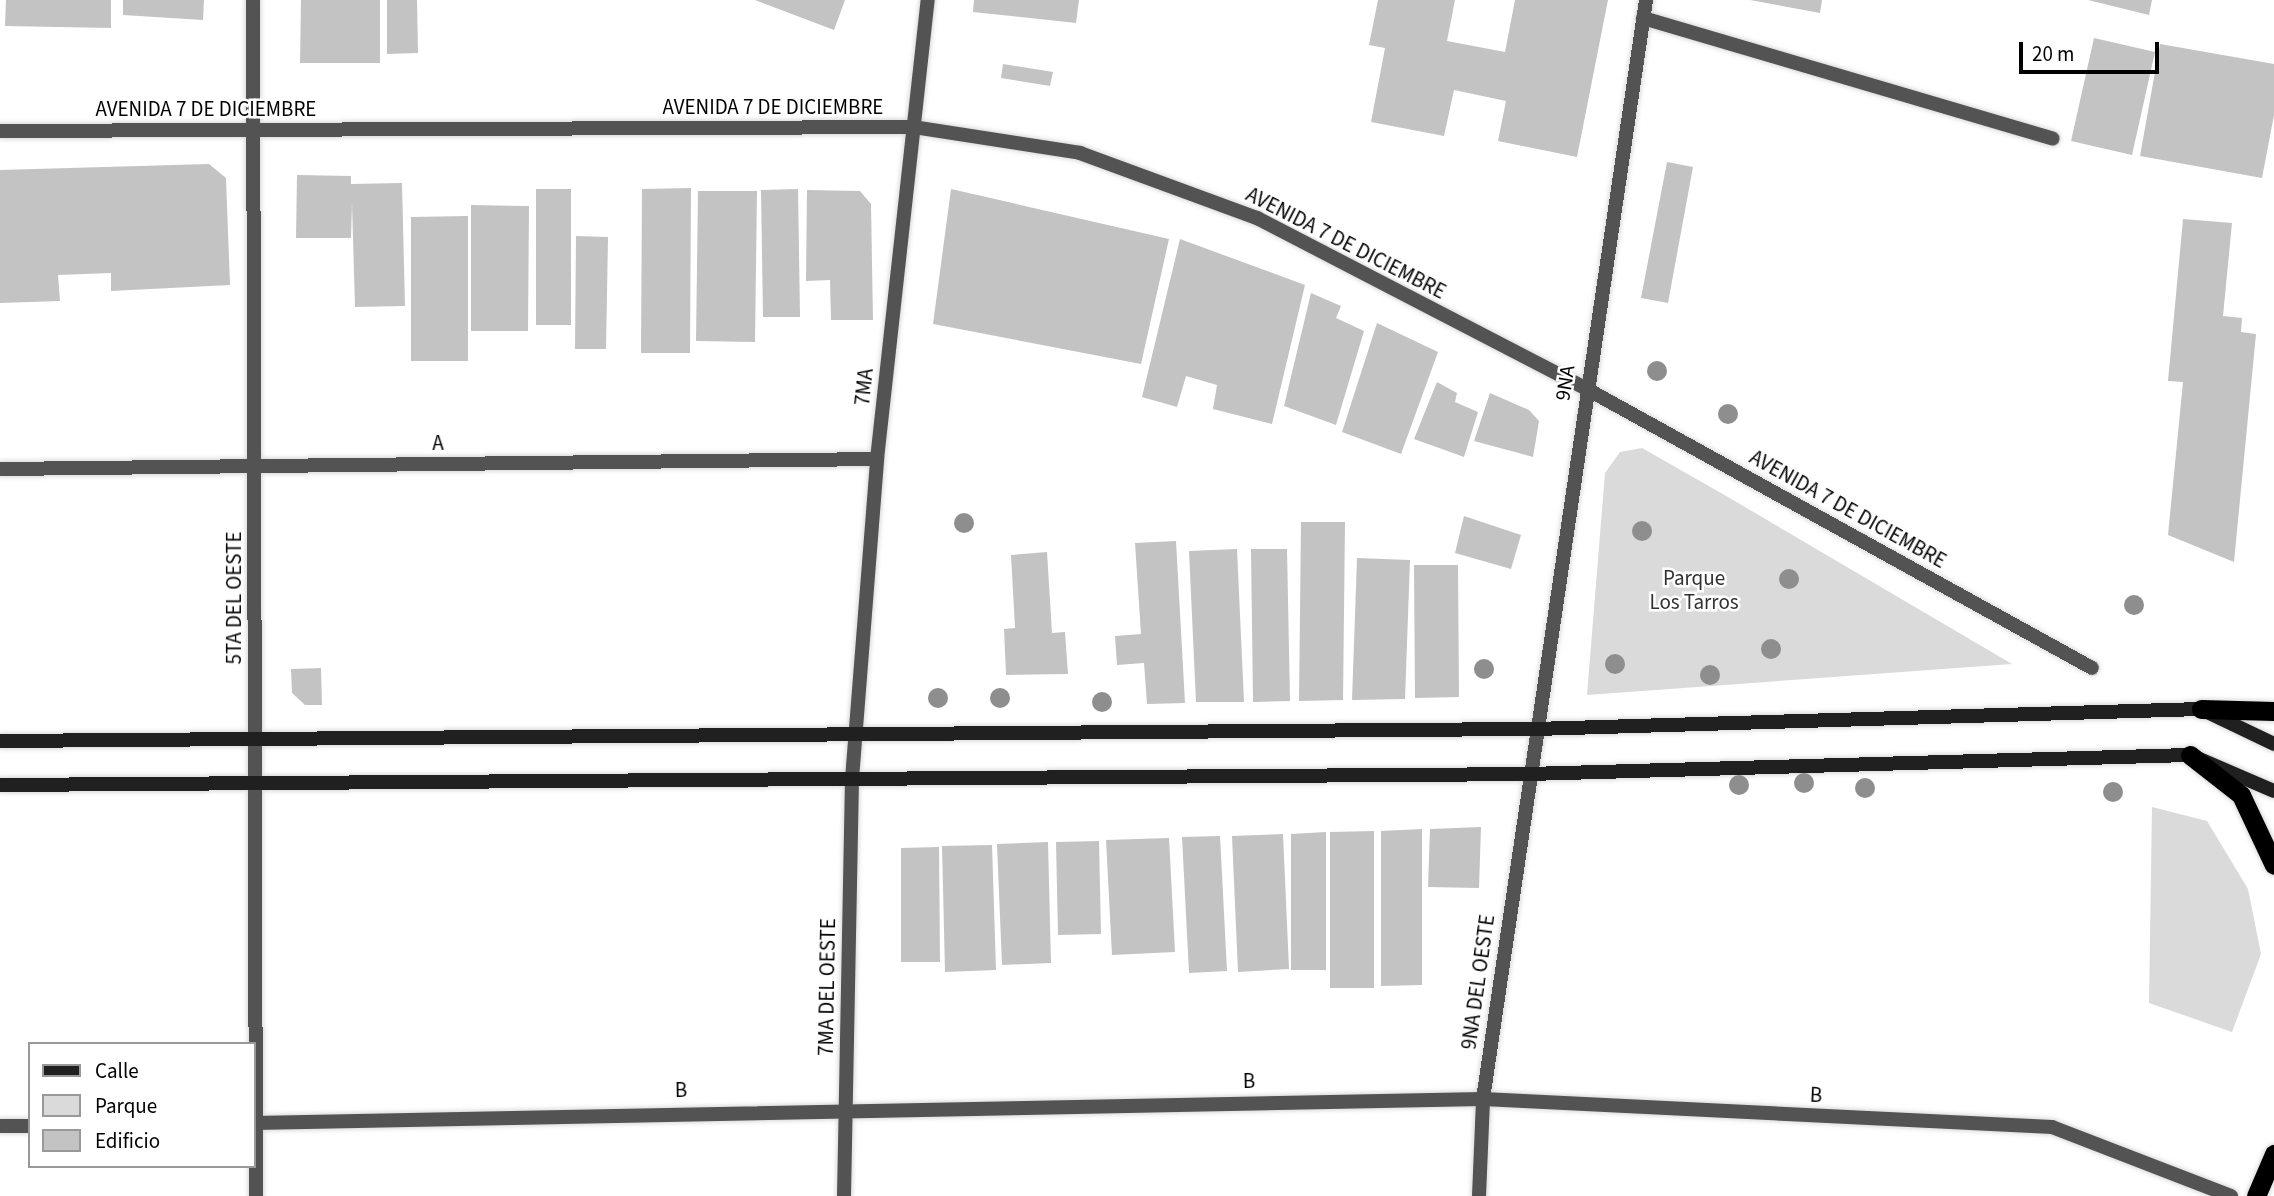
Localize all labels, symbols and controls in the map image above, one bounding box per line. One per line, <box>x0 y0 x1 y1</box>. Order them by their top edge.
scale bar <box>2022 28 2162 72</box>
text: 20 m <box>2032 39 2074 69</box>
street label: AVENIDA 7 DE DICIEMBRE <box>663 94 883 120</box>
street label: AVENIDA 7 DE DICIEMBRE <box>96 96 316 122</box>
street label: AVENIDA 7 DE DICIEMBRE <box>1242 182 1450 304</box>
street label: 9NA <box>1550 364 1580 402</box>
street label: 7MA <box>850 367 878 407</box>
street label: A <box>432 430 444 456</box>
street label: AVENIDA 7 DE DICIEMBRE <box>1745 444 1951 574</box>
street label: 5TA DEL OESTE <box>221 532 247 664</box>
park label: Parque Los Tarros <box>1649 565 1739 615</box>
street label: 9NA DEL OESTE <box>1456 913 1500 1051</box>
street label: 7MA DEL OESTE <box>813 918 841 1056</box>
legend <box>28 1042 256 1168</box>
text: Calle <box>95 1056 139 1086</box>
street label: B <box>1243 1068 1255 1094</box>
street label: B <box>675 1077 687 1103</box>
street label: B <box>1809 1082 1823 1108</box>
text: Parque <box>95 1091 157 1121</box>
text: Edificio <box>95 1126 160 1156</box>

